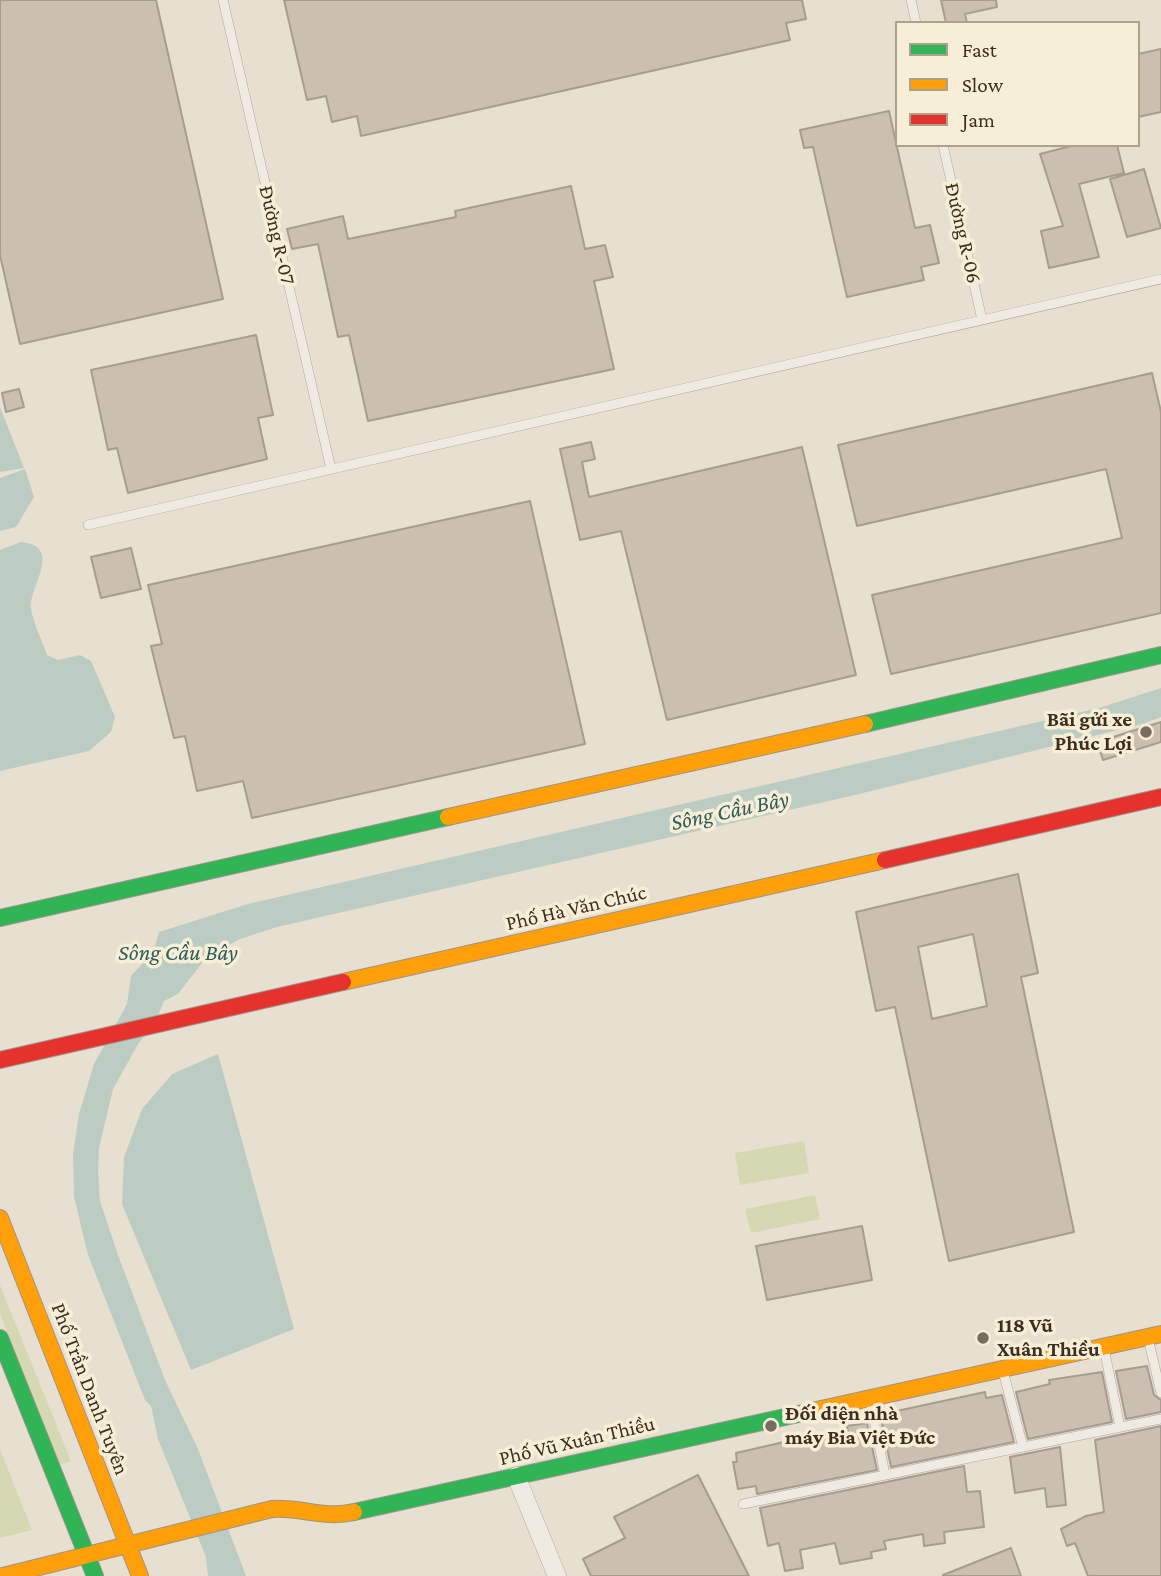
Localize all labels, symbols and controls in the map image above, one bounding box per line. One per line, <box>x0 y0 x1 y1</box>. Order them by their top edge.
legend <box>895 21 1140 147</box>
text: Fast <box>962 38 997 62</box>
text: Slow <box>962 73 1003 97</box>
text: Jam <box>962 108 995 132</box>
street label: Đường R-06 <box>939 180 987 286</box>
street label: Đường R-07 <box>253 183 301 287</box>
place label: Bãi gửi xe Phúc Lợi <box>1047 707 1132 757</box>
marker: Bãi gửi xe Phúc Lợi <box>1138 724 1154 740</box>
water label: Sông Cầu Bây <box>669 785 791 837</box>
street label: Phố Hà Văn Chúc <box>503 880 649 936</box>
water label: Sông Cầu Bây <box>118 939 238 967</box>
street label: Phố Trần Danh Tuyên <box>46 1299 134 1479</box>
place label: 118 Vũ Xuân Thiều <box>997 1313 1100 1363</box>
marker: 118 Vũ Xuân Thiều <box>975 1330 991 1346</box>
place label: Đối diện nhà máy Bia Việt Đức <box>785 1401 935 1451</box>
street label: Phố Vũ Xuân Thiều <box>497 1411 657 1471</box>
marker: Đối diện nhà máy Bia Việt Đức <box>763 1418 779 1434</box>

